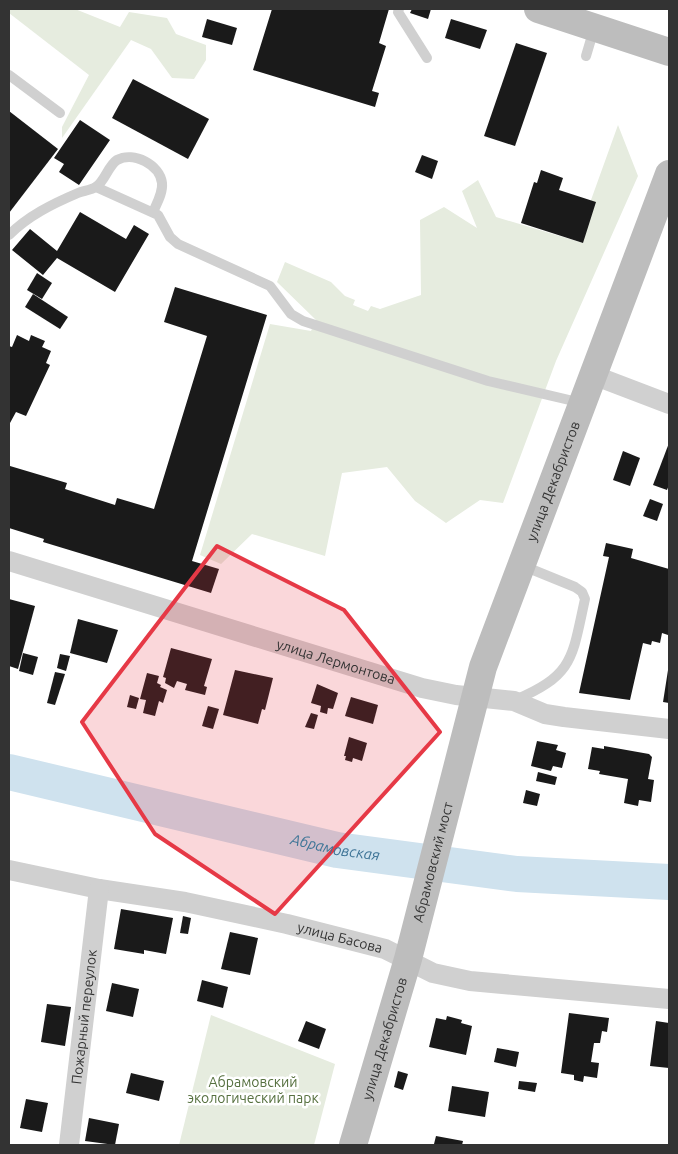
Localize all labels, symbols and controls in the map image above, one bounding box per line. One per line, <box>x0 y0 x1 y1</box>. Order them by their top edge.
street label: улица Декабристов <box>523 419 583 543</box>
street label: улица Лермонтова <box>275 636 397 687</box>
street label: Абрамовский мост <box>410 800 456 924</box>
water label: Абрамовская <box>288 830 381 864</box>
street label: улица Басова <box>296 919 384 956</box>
street label: Пожарный переулок <box>68 949 100 1085</box>
street label: улица Декабристов <box>359 975 410 1102</box>
park label: Абрамовский экологический парк <box>187 1074 319 1106</box>

